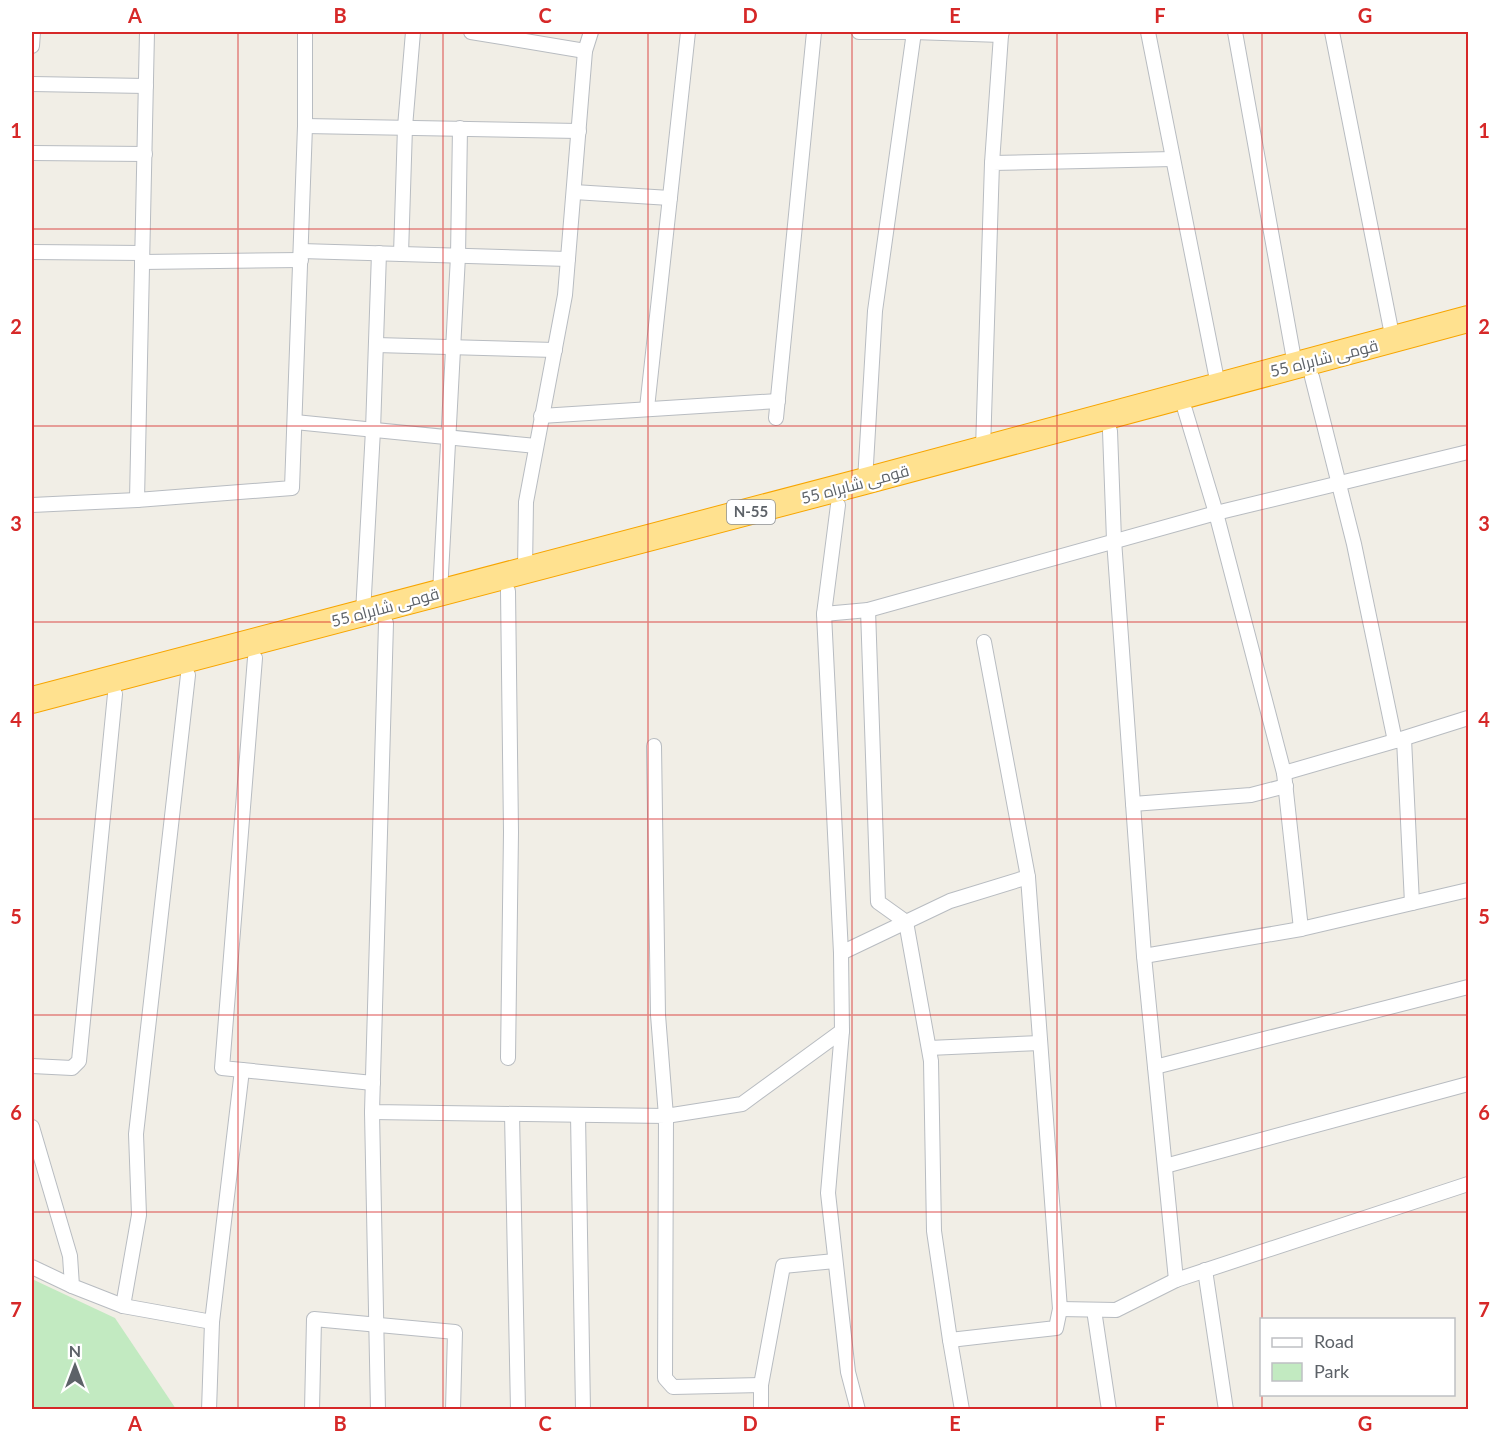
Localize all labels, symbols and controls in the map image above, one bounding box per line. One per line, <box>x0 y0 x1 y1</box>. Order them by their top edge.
text: A <box>127 3 142 27</box>
text: B <box>333 3 347 27</box>
text: C <box>538 3 552 27</box>
text: D <box>742 3 758 27</box>
text: E <box>949 3 961 27</box>
text: F <box>1154 3 1166 27</box>
text: G <box>1358 3 1372 27</box>
text: 1 <box>10 118 22 142</box>
text: 1 <box>1478 118 1490 142</box>
text: 2 <box>10 314 22 338</box>
text: 2 <box>1478 314 1490 338</box>
street label: قومی شاہراہ 55 <box>1268 335 1380 382</box>
street label: قومی شاہراہ 55 <box>799 460 911 509</box>
road number: N-55 <box>727 500 775 524</box>
text: 3 <box>10 511 22 535</box>
text: 3 <box>1478 511 1490 535</box>
street label: قومی شاہراہ 55 <box>329 583 441 632</box>
text: 4 <box>10 707 22 731</box>
text: 4 <box>1478 707 1490 731</box>
text: 5 <box>10 904 22 928</box>
text: 5 <box>1478 904 1490 928</box>
text: 6 <box>10 1100 22 1124</box>
text: 6 <box>1478 1100 1490 1124</box>
text: 7 <box>10 1297 22 1321</box>
text: 7 <box>1478 1297 1490 1321</box>
legend <box>1260 1318 1455 1396</box>
text: Road <box>1314 1330 1354 1352</box>
north arrow <box>45 1336 105 1396</box>
text: N <box>69 1341 81 1360</box>
text: Park <box>1314 1360 1350 1382</box>
text: A <box>127 1411 142 1435</box>
text: B <box>333 1411 347 1435</box>
text: C <box>538 1411 552 1435</box>
text: D <box>742 1411 758 1435</box>
text: E <box>949 1411 961 1435</box>
text: F <box>1154 1411 1166 1435</box>
text: G <box>1358 1411 1372 1435</box>

